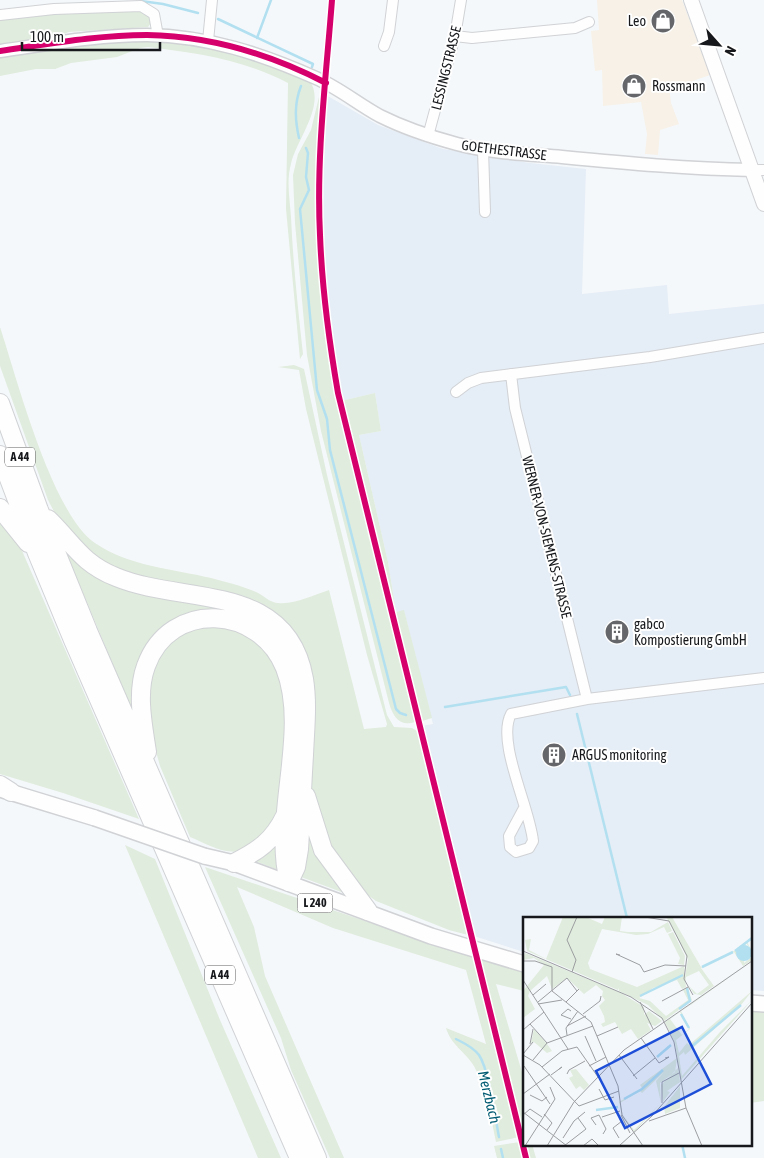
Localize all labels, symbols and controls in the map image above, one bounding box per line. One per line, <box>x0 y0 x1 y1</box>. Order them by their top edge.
shop icon: Leo <box>650 8 676 34</box>
place label: Leo <box>628 13 646 29</box>
scale bar <box>22 20 160 52</box>
north arrow <box>694 20 744 70</box>
street label: LESSINGSTRASSE <box>428 24 464 112</box>
text: 100 m <box>30 28 64 45</box>
text: N <box>722 44 740 58</box>
shop icon: Rossmann <box>621 73 647 99</box>
place label: Rossmann <box>652 78 706 94</box>
street label: GOETHESTRASSE <box>461 137 547 163</box>
road number: A 44 <box>5 448 35 467</box>
street label: WERNER-VON-SIEMENS-STRASSE <box>519 454 575 620</box>
place label: gabco Kompostierung GmbH <box>634 616 747 648</box>
building icon: gabco Kompostierung GmbH <box>604 619 630 645</box>
building icon: ARGUS monitoring <box>541 742 567 768</box>
place label: ARGUS monitoring <box>572 747 667 763</box>
road number: L 240 <box>298 894 332 912</box>
inset map <box>523 917 752 1146</box>
road number: A 44 <box>205 966 235 984</box>
water label: Merzbach <box>475 1069 504 1125</box>

